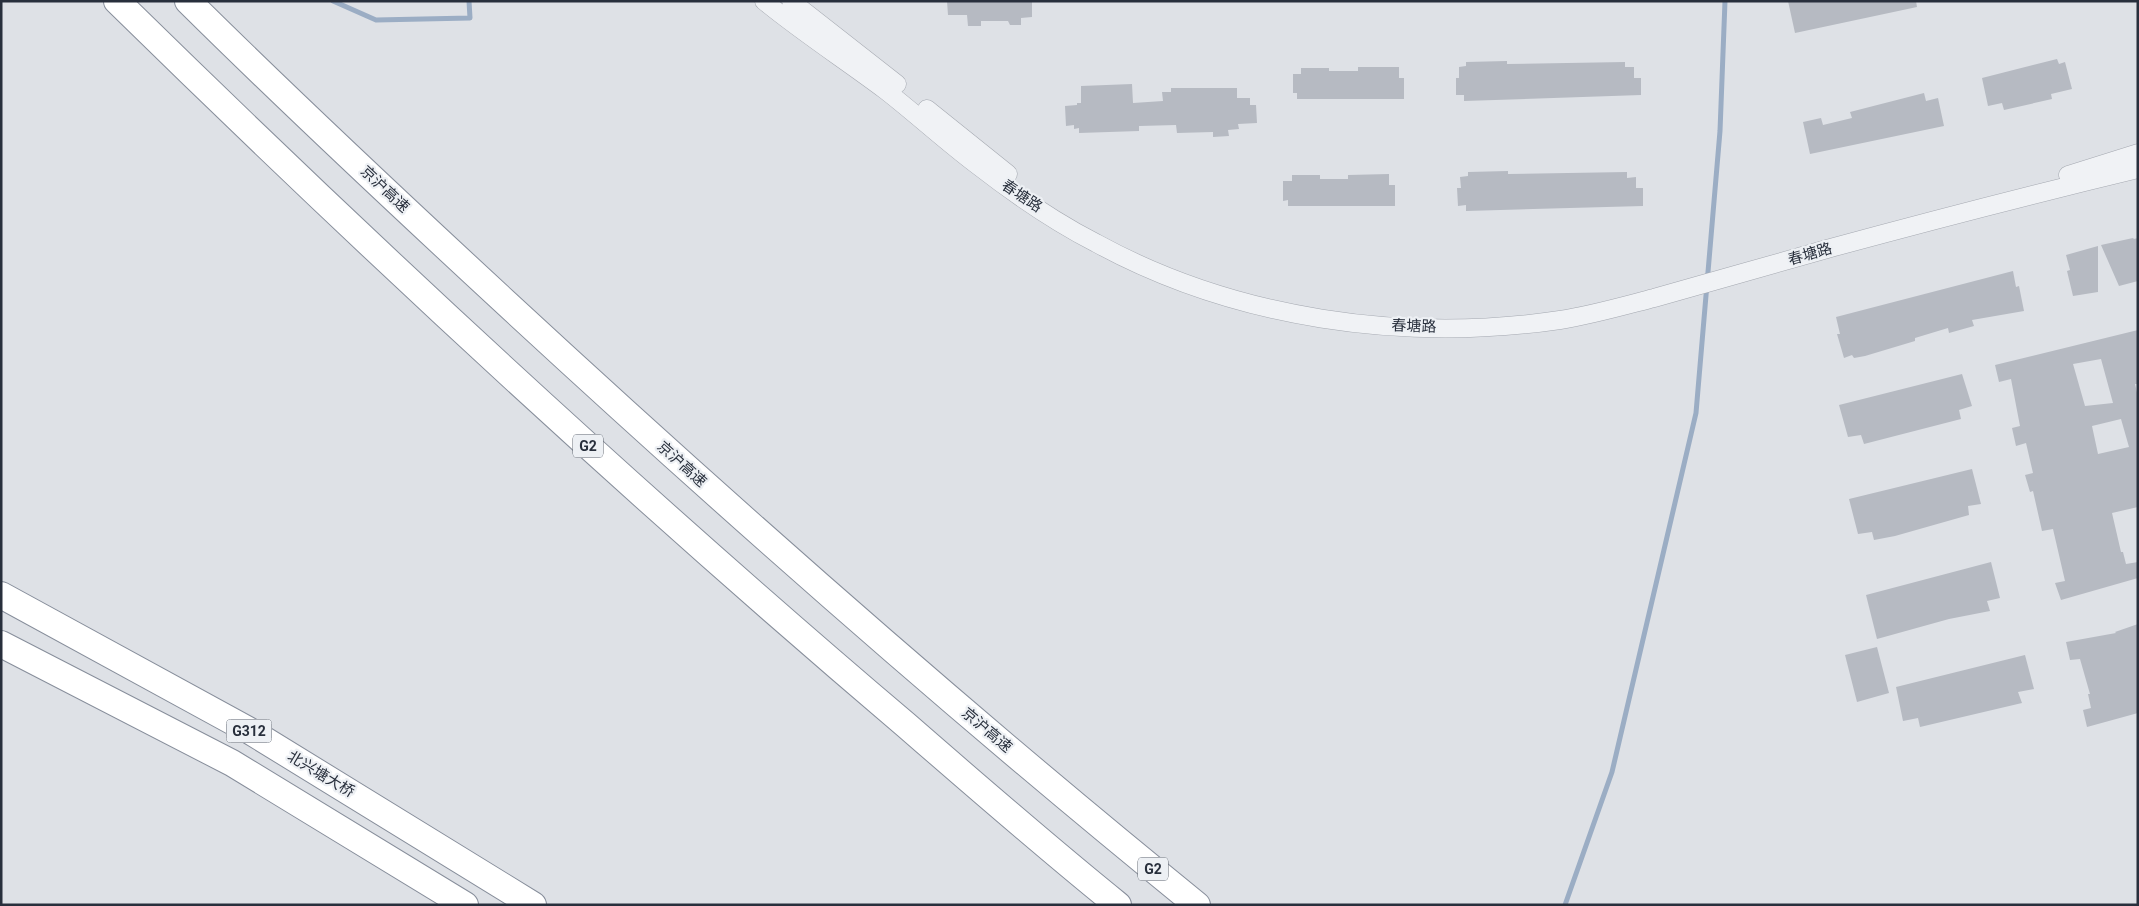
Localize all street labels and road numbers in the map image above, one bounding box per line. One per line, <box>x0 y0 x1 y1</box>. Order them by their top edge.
street label: 京沪高速 <box>357 162 413 216</box>
street label: 春塘路 <box>998 176 1046 216</box>
street label: 春塘路 <box>1786 239 1834 269</box>
street label: 春塘路 <box>1391 316 1437 336</box>
road number: G2 <box>573 434 603 458</box>
street label: 京沪高速 <box>654 437 710 491</box>
street label: 京沪高速 <box>958 704 1016 756</box>
road number: G312 <box>226 719 272 742</box>
street label: 北兴塘大桥 <box>284 747 358 801</box>
road number: G2 <box>1138 858 1168 881</box>

